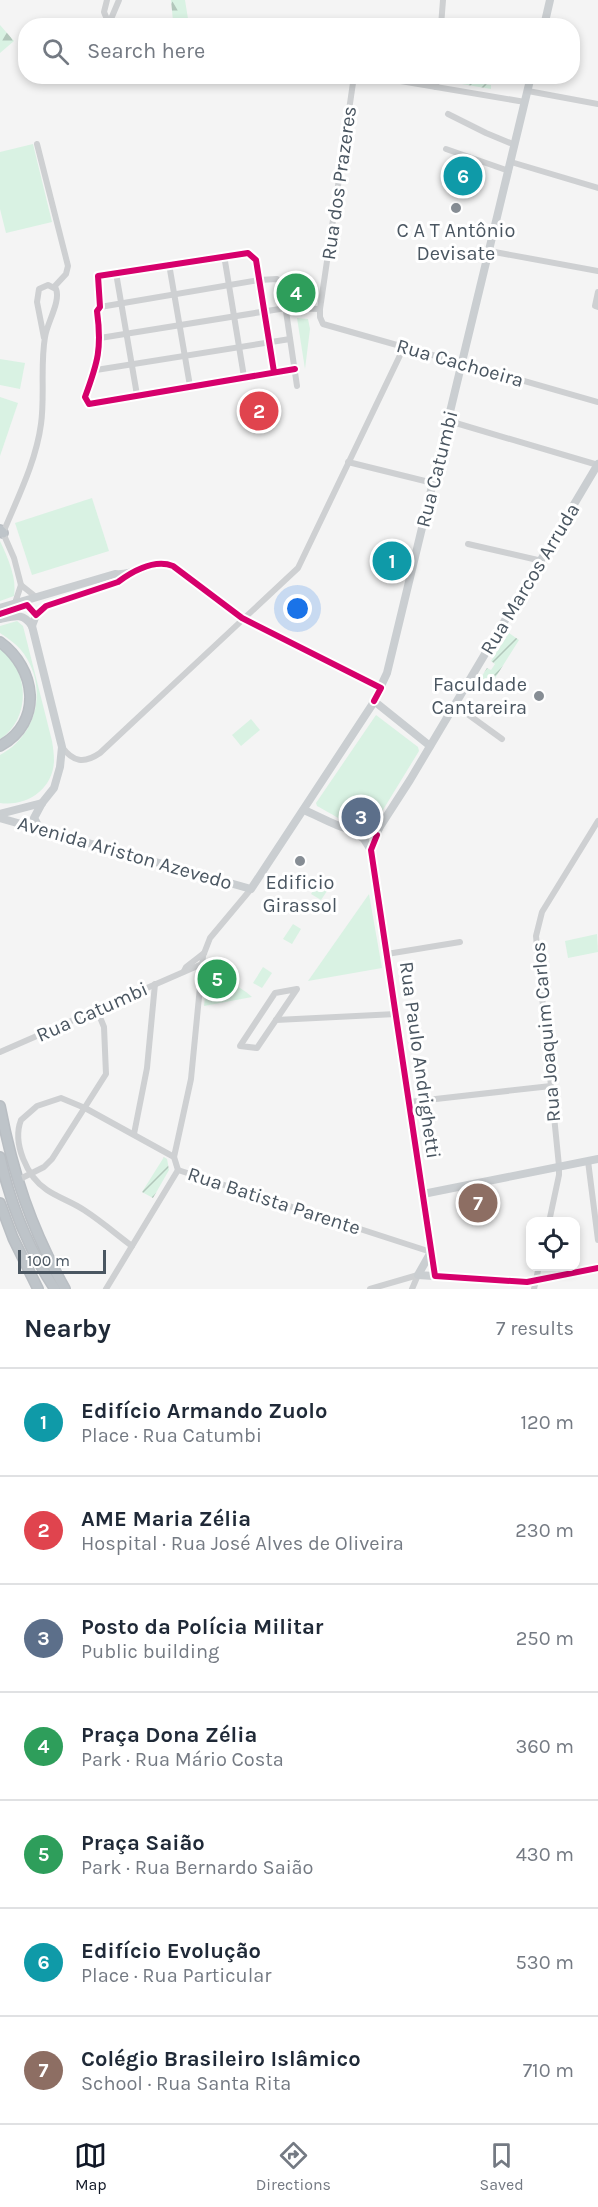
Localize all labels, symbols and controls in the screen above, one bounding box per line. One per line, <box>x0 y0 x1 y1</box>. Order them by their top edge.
search box <box>18 18 580 84</box>
icon: search <box>39 35 72 68</box>
text: Search here <box>87 38 205 64</box>
street label: Rua dos Prazeres <box>317 105 361 261</box>
pin: 6 <box>444 154 482 198</box>
marker: C A T Antônio Devisate <box>449 201 463 215</box>
place label: C A T Antônio Devisate <box>397 219 515 265</box>
pin: 4 <box>276 270 316 316</box>
street label: Rua Cachoeira <box>394 334 526 392</box>
pin: 2 <box>240 388 278 434</box>
street label: Rua Catumbi <box>411 408 463 530</box>
street label: Rua Marcos Arruda <box>476 499 584 659</box>
pin: 1 <box>372 538 412 584</box>
your location <box>283 594 312 623</box>
place label: Faculdade Cantareira <box>431 673 527 719</box>
marker: Faculdade Cantareira <box>532 689 546 703</box>
pin: 3 <box>342 794 380 840</box>
street label: Avenida Ariston Azevedo <box>15 811 235 895</box>
marker: Edificio Girassol <box>293 854 307 868</box>
place label: Edificio Girassol <box>263 871 337 917</box>
street label: Rua Joaquim Carlos <box>527 941 565 1123</box>
pin: 5 <box>198 956 236 1002</box>
street label: Rua Paulo Andrighetti <box>395 960 445 1160</box>
street label: Rua Catumbi <box>33 977 151 1047</box>
street label: Rua Batista Parente <box>185 1162 363 1240</box>
pin: 7 <box>458 1180 498 1226</box>
map controls <box>526 1217 580 1271</box>
button: locate <box>526 1217 580 1271</box>
scale bar <box>18 1247 106 1274</box>
text: 100 m <box>27 1251 70 1270</box>
text: Nearby <box>24 1313 111 1344</box>
text: 7 results <box>496 1317 574 1340</box>
text: Edifício Armando Zuolo <box>81 1398 327 1424</box>
text: 1 <box>40 1411 47 1434</box>
text: 120 m <box>520 1411 574 1434</box>
text: Place · Rua Catumbi <box>81 1424 262 1447</box>
text: AME Maria Zélia <box>81 1506 251 1532</box>
text: 2 <box>37 1519 50 1542</box>
text: 230 m <box>515 1519 574 1542</box>
text: Hospital · Rua José Alves de Oliveira <box>81 1532 404 1555</box>
text: Posto da Polícia Militar <box>81 1614 323 1640</box>
text: 3 <box>37 1627 50 1650</box>
text: 250 m <box>516 1627 574 1650</box>
text: Public building <box>81 1640 219 1663</box>
text: Praça Dona Zélia <box>81 1722 257 1748</box>
text: 4 <box>38 1735 49 1758</box>
text: 360 m <box>515 1735 574 1758</box>
text: Park · Rua Mário Costa <box>81 1748 284 1771</box>
text: Praça Saião <box>81 1830 205 1856</box>
text: 5 <box>38 1843 49 1866</box>
text: 430 m <box>516 1843 574 1866</box>
text: Park · Rua Bernardo Saião <box>81 1856 314 1879</box>
text: Edifício Evolução <box>81 1938 261 1964</box>
text: 6 <box>37 1951 50 1974</box>
text: 530 m <box>516 1951 574 1974</box>
text: Place · Rua Particular <box>81 1964 272 1987</box>
text: Colégio Brasileiro Islâmico <box>81 2046 361 2072</box>
text: 7 <box>39 2059 48 2082</box>
text: 710 m <box>523 2059 574 2082</box>
text: School · Rua Santa Rita <box>81 2072 291 2095</box>
tab: Map <box>74 2139 107 2194</box>
tab: Directions <box>256 2139 331 2194</box>
tab: Saved <box>480 2139 524 2194</box>

